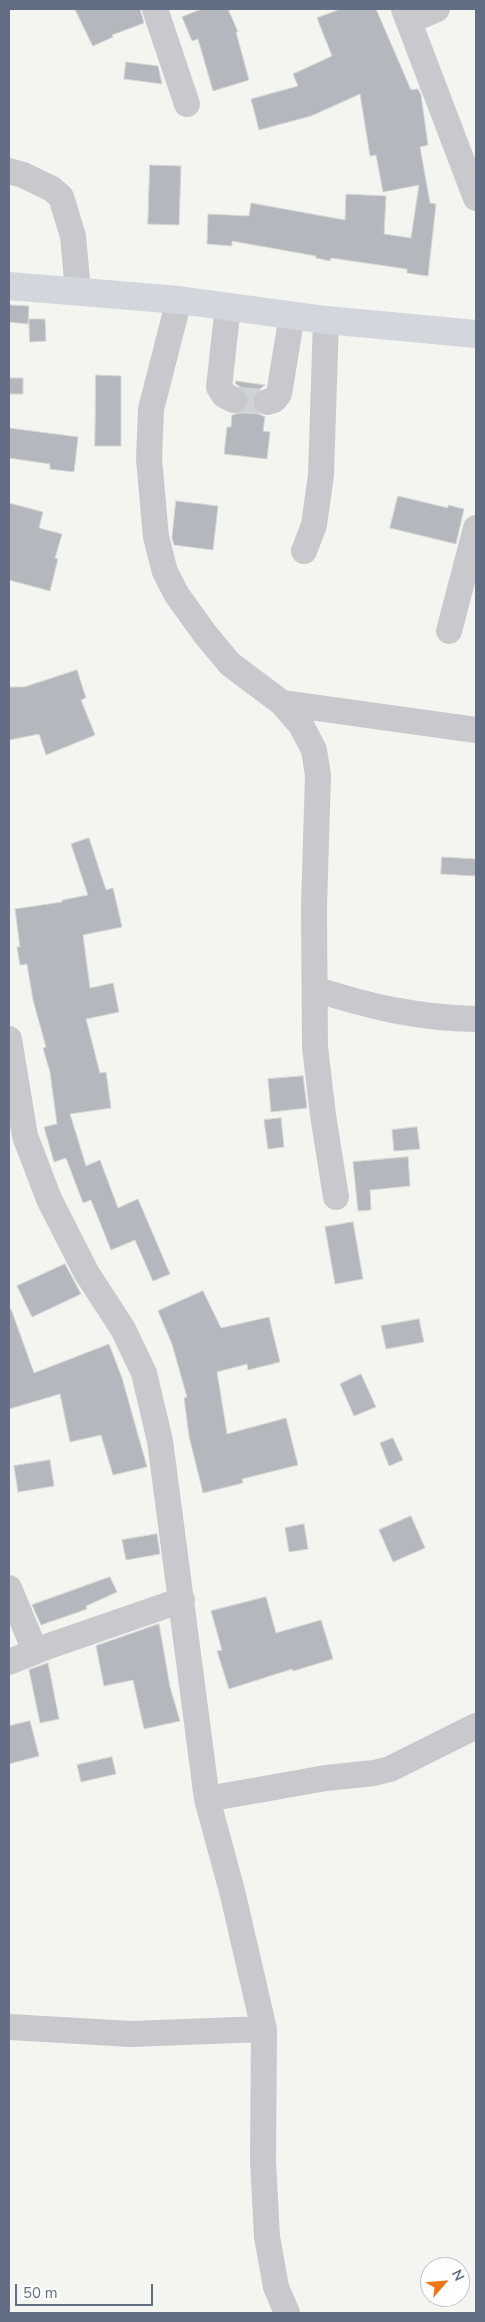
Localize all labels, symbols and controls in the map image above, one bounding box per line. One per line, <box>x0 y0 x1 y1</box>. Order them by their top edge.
north arrow <box>420 2257 470 2307</box>
text: N <box>447 2266 469 2284</box>
scale bar <box>18 2274 155 2306</box>
text: 50 m <box>23 2283 58 2303</box>

